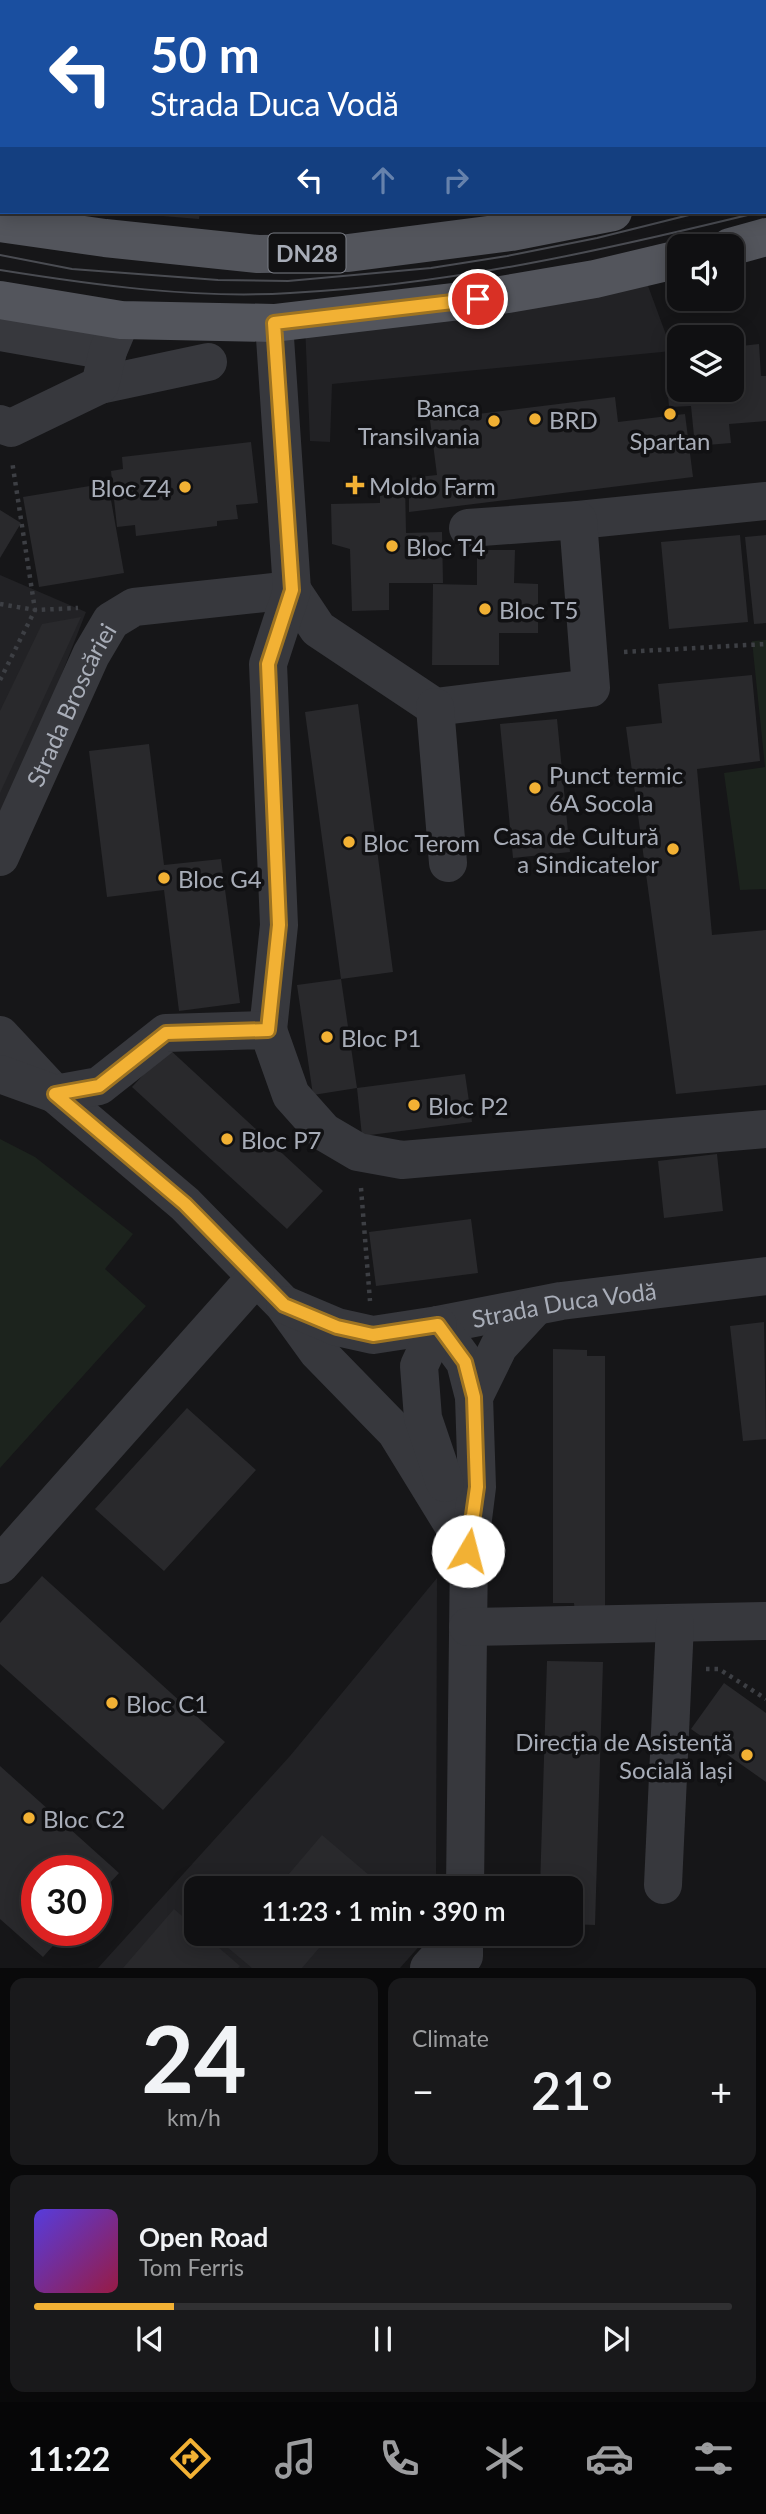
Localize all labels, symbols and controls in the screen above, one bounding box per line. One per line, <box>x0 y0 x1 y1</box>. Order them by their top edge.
text: 50 m <box>150 25 260 83</box>
icon: left <box>35 28 126 119</box>
text: Strada Duca Vodă <box>150 84 399 123</box>
icon: left <box>291 161 329 199</box>
icon: ahead <box>364 161 402 199</box>
icon: right <box>437 161 475 199</box>
road number: DN28 <box>268 234 346 272</box>
map controls <box>667 234 744 402</box>
button: sound <box>667 234 744 311</box>
pin <box>448 269 508 329</box>
icon: arrive <box>459 280 497 318</box>
button: layers <box>667 325 744 402</box>
place label: Banca Transilvania <box>358 393 480 450</box>
place label: BRD <box>549 405 598 434</box>
marker: Spartan <box>662 406 678 422</box>
marker: BRD <box>527 411 543 427</box>
marker: Banca Transilvania <box>486 413 502 429</box>
place label: Spartan <box>630 426 710 455</box>
place label: Moldo Farm <box>369 471 496 500</box>
place label: Bloc Z4 <box>90 473 171 502</box>
marker: Moldo Farm <box>347 477 363 493</box>
marker: Bloc Z4 <box>177 479 193 495</box>
place label: Bloc T4 <box>406 532 486 561</box>
marker: Bloc T4 <box>384 538 400 554</box>
place label: Bloc T5 <box>499 595 579 624</box>
marker: Bloc T5 <box>477 601 493 617</box>
street label: Strada Broscăriei <box>19 618 121 790</box>
place label: Punct termic 6A Socola <box>549 760 683 817</box>
marker: Punct termic 6A Socola <box>527 780 543 796</box>
place label: Casa de Cultură a Sindicatelor <box>493 821 659 878</box>
place label: Bloc Terom <box>363 828 480 857</box>
marker: Bloc Terom <box>341 834 357 850</box>
marker: Casa de Cultură a Sindicatelor <box>665 841 681 857</box>
place label: Bloc G4 <box>178 864 262 893</box>
marker: Bloc G4 <box>156 870 172 886</box>
place label: Bloc P1 <box>341 1023 422 1052</box>
marker: Bloc P1 <box>319 1029 335 1045</box>
place label: Bloc P2 <box>428 1091 509 1120</box>
marker: Bloc P2 <box>406 1097 422 1113</box>
place label: Bloc P7 <box>241 1125 322 1154</box>
marker: Bloc P7 <box>219 1131 235 1147</box>
street label: Strada Duca Vodă <box>469 1275 658 1333</box>
position arrow <box>431 1514 505 1588</box>
place label: Bloc C1 <box>126 1689 208 1718</box>
marker: Bloc C1 <box>104 1695 120 1711</box>
place label: Direcția de Asistență Socială Iași <box>515 1727 733 1784</box>
marker: Direcția de Asistență Socială Iași <box>739 1747 755 1763</box>
place label: Bloc C2 <box>43 1804 125 1833</box>
marker: Bloc C2 <box>21 1810 37 1826</box>
speed limit sign: 30 <box>21 1855 112 1946</box>
text: 11:23 · 1 min · 390 m <box>261 1895 506 1927</box>
text: 24 <box>141 2003 247 2112</box>
text: Climate <box>412 2024 489 2052</box>
text: 21° <box>531 2059 613 2121</box>
text: − <box>412 2068 434 2114</box>
text: + <box>710 2068 732 2114</box>
text: km/h <box>167 2103 221 2131</box>
text: Open Road <box>139 2221 268 2253</box>
text: Tom Ferris <box>139 2253 244 2281</box>
icon: previous <box>131 2320 169 2358</box>
icon: pause <box>364 2320 402 2358</box>
icon: next <box>597 2320 635 2358</box>
icon: directions <box>166 2434 215 2483</box>
icon: music <box>271 2434 320 2483</box>
icon: phone <box>375 2434 424 2483</box>
icon: climate <box>480 2434 529 2483</box>
icon: car <box>585 2434 634 2483</box>
icon: filters <box>689 2434 738 2483</box>
text: 11:22 <box>28 2439 110 2478</box>

